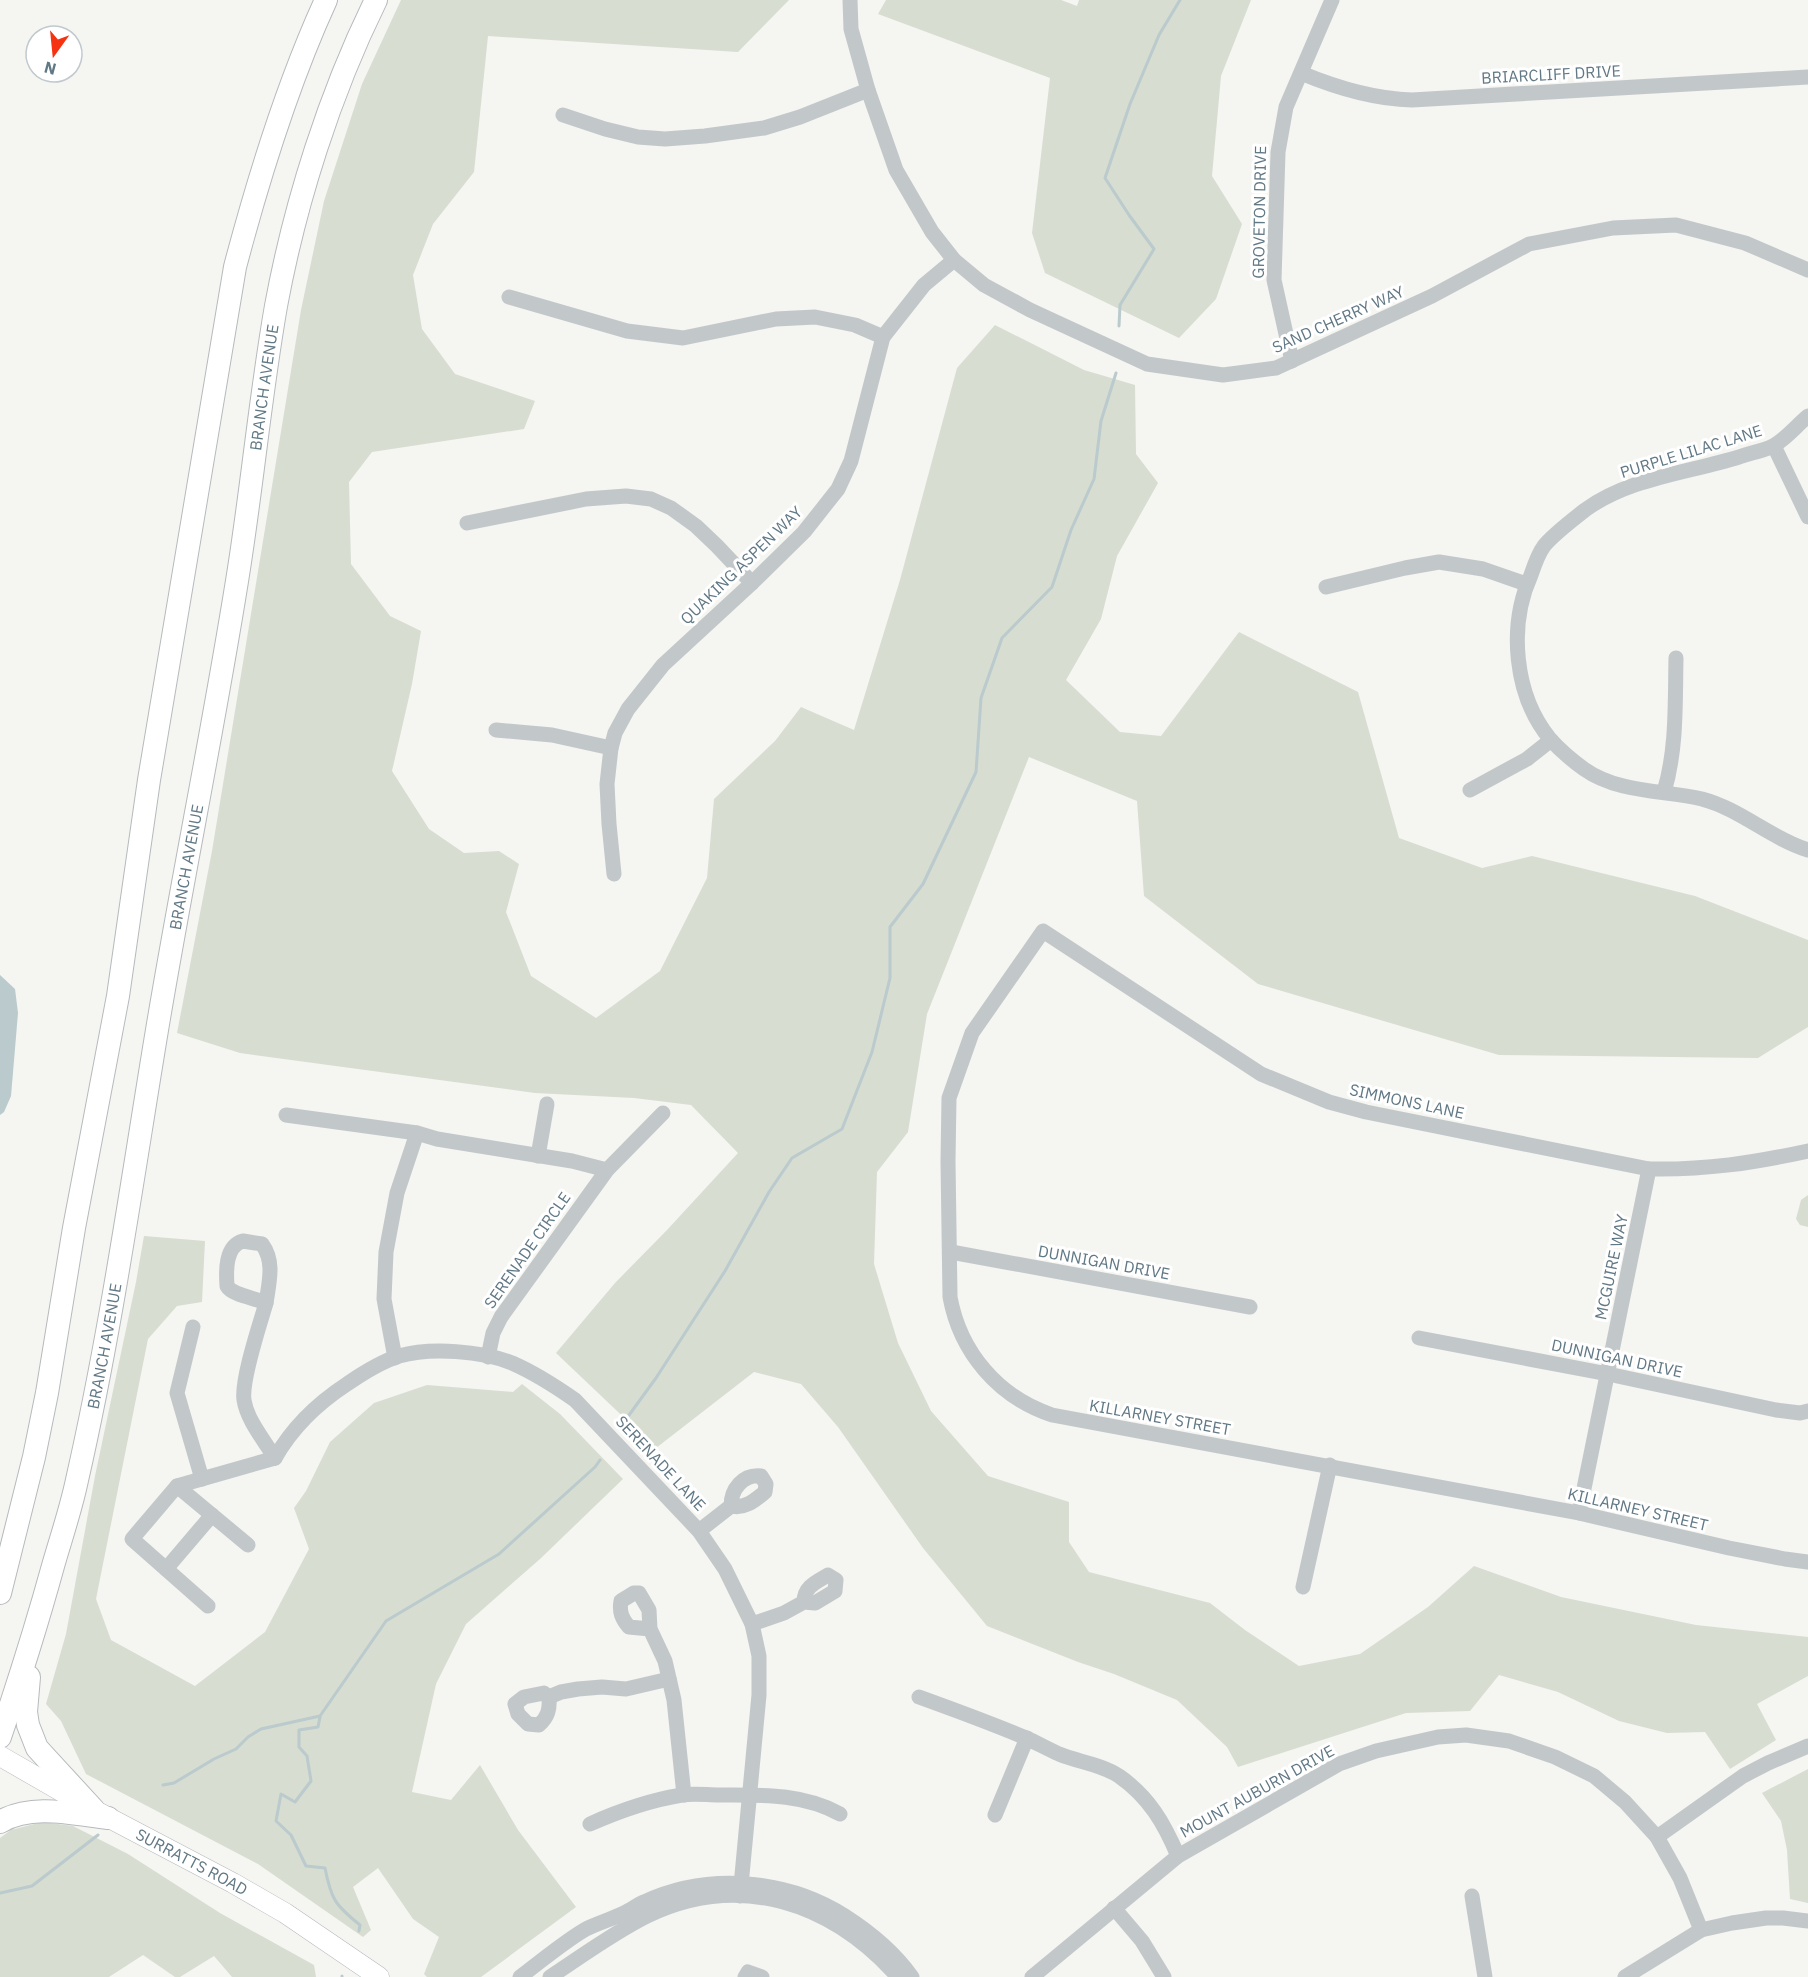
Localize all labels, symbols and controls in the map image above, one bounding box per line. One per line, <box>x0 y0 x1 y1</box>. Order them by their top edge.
north arrow <box>24 24 84 84</box>
text: N <box>42 57 58 80</box>
street label: BRIARCLIFF DRIVE <box>1481 60 1621 88</box>
street label: GROVETON DRIVE <box>1248 145 1270 279</box>
street label: SAND CHERRY WAY <box>1269 281 1407 357</box>
street label: BRANCH AVENUE <box>245 323 283 452</box>
street label: PURPLE LILAC LANE <box>1618 420 1764 482</box>
street label: QUAKING ASPEN WAY <box>676 501 806 628</box>
street label: BRANCH AVENUE <box>165 803 207 932</box>
street label: SIMMONS LANE <box>1348 1079 1466 1123</box>
street label: SERENADE CIRCLE <box>479 1188 575 1312</box>
street label: MCGUIRE WAY <box>1590 1212 1632 1322</box>
street label: DUNNIGAN DRIVE <box>1037 1241 1171 1283</box>
street label: BRANCH AVENUE <box>83 1282 126 1411</box>
street label: DUNNIGAN DRIVE <box>1550 1334 1684 1382</box>
street label: KILLARNEY STREET <box>1088 1395 1232 1439</box>
street label: SERENADE LANE <box>612 1411 710 1515</box>
street label: KILLARNEY STREET <box>1566 1483 1710 1535</box>
street label: MOUNT AUBURN DRIVE <box>1176 1740 1338 1842</box>
street label: SURRATTS ROAD <box>133 1824 251 1899</box>

